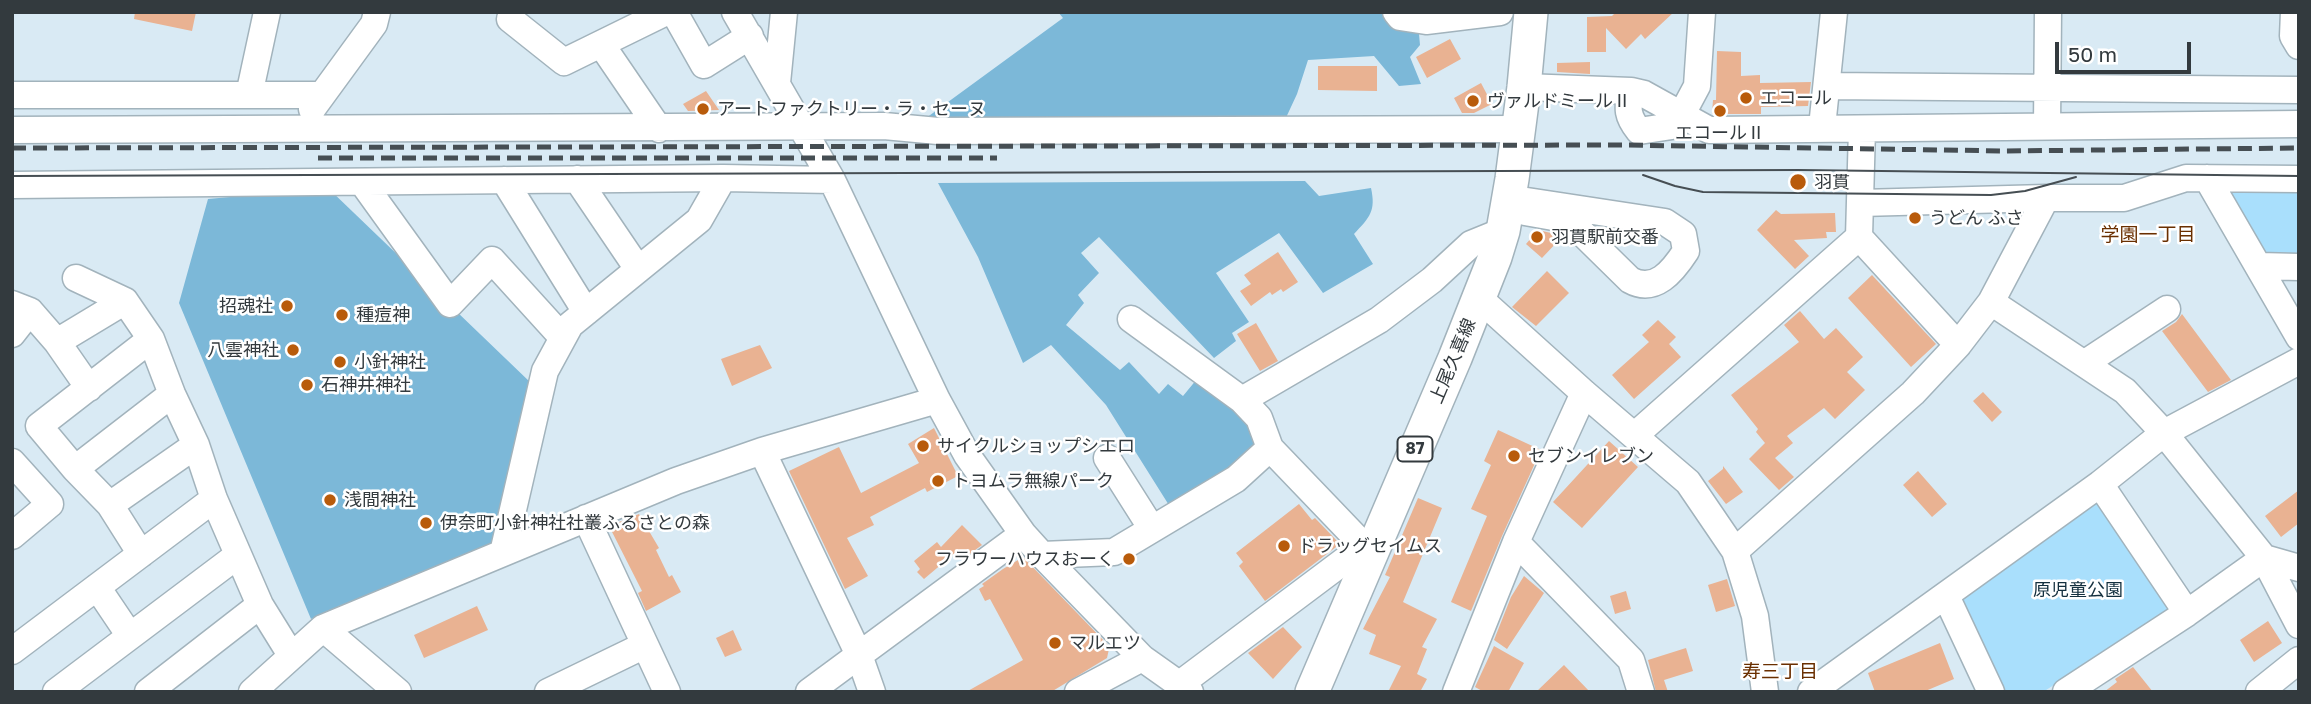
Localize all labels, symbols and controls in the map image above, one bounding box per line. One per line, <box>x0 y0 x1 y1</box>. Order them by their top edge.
scale bar <box>2059 28 2196 72</box>
text: 50 m <box>2068 41 2117 67</box>
place label: エコール <box>1760 87 1832 109</box>
place label: ヴァルドミールⅡ <box>1487 90 1631 112</box>
marker: エコール <box>1738 90 1754 106</box>
marker: ヴァルドミールⅡ <box>1465 93 1481 109</box>
place label: アートファクトリー・ラ・セーヌ <box>717 98 986 120</box>
marker: アートファクトリー・ラ・セーヌ <box>695 101 711 117</box>
marker: エコールⅡ <box>1712 103 1728 119</box>
place label: エコールⅡ <box>1675 122 1765 144</box>
place label: 羽貫 <box>1814 171 1850 193</box>
marker: 羽貫 <box>1788 172 1808 192</box>
place label: うどん ふさ <box>1929 207 2023 229</box>
marker: うどん ふさ <box>1907 210 1923 226</box>
district label: 学園一丁目 <box>2101 224 2195 246</box>
place label: 羽貫駅前交番 <box>1551 226 1659 248</box>
marker: 羽貫駅前交番 <box>1529 229 1545 245</box>
place label: 招魂社 <box>219 295 273 317</box>
marker: 招魂社 <box>279 298 295 314</box>
place label: 種痘神 <box>356 304 410 326</box>
marker: 種痘神 <box>334 307 350 323</box>
street label: 上尾久喜線 <box>1425 315 1481 407</box>
place label: 八雲神社 <box>207 339 279 361</box>
marker: 八雲神社 <box>285 342 301 358</box>
place label: 小針神社 <box>354 351 426 373</box>
marker: 小針神社 <box>332 354 348 370</box>
place label: 石神井神社 <box>321 374 411 396</box>
marker: 石神井神社 <box>299 377 315 393</box>
place label: サイクルショップシエロ <box>937 435 1135 457</box>
road number: 87 <box>1398 436 1432 462</box>
marker: サイクルショップシエロ <box>915 438 931 454</box>
place label: セブンイレブン <box>1528 445 1654 467</box>
marker: セブンイレブン <box>1506 448 1522 464</box>
place label: トヨムラ無線パーク <box>952 470 1114 492</box>
marker: トヨムラ無線パーク <box>930 473 946 489</box>
place label: 浅間神社 <box>344 489 416 511</box>
marker: 浅間神社 <box>322 492 338 508</box>
place label: 伊奈町小針神社社叢ふるさとの森 <box>440 512 710 534</box>
marker: 伊奈町小針神社社叢ふるさとの森 <box>418 515 434 531</box>
place label: ドラッグセイムス <box>1298 535 1442 557</box>
marker: ドラッグセイムス <box>1276 538 1292 554</box>
place label: フラワーハウスおーく <box>935 548 1115 570</box>
marker: フラワーハウスおーく <box>1121 551 1137 567</box>
park label: 原児童公園 <box>2033 579 2123 601</box>
place label: マルエツ <box>1069 632 1141 654</box>
marker: マルエツ <box>1047 635 1063 651</box>
district label: 寿三丁目 <box>1742 661 1818 683</box>

